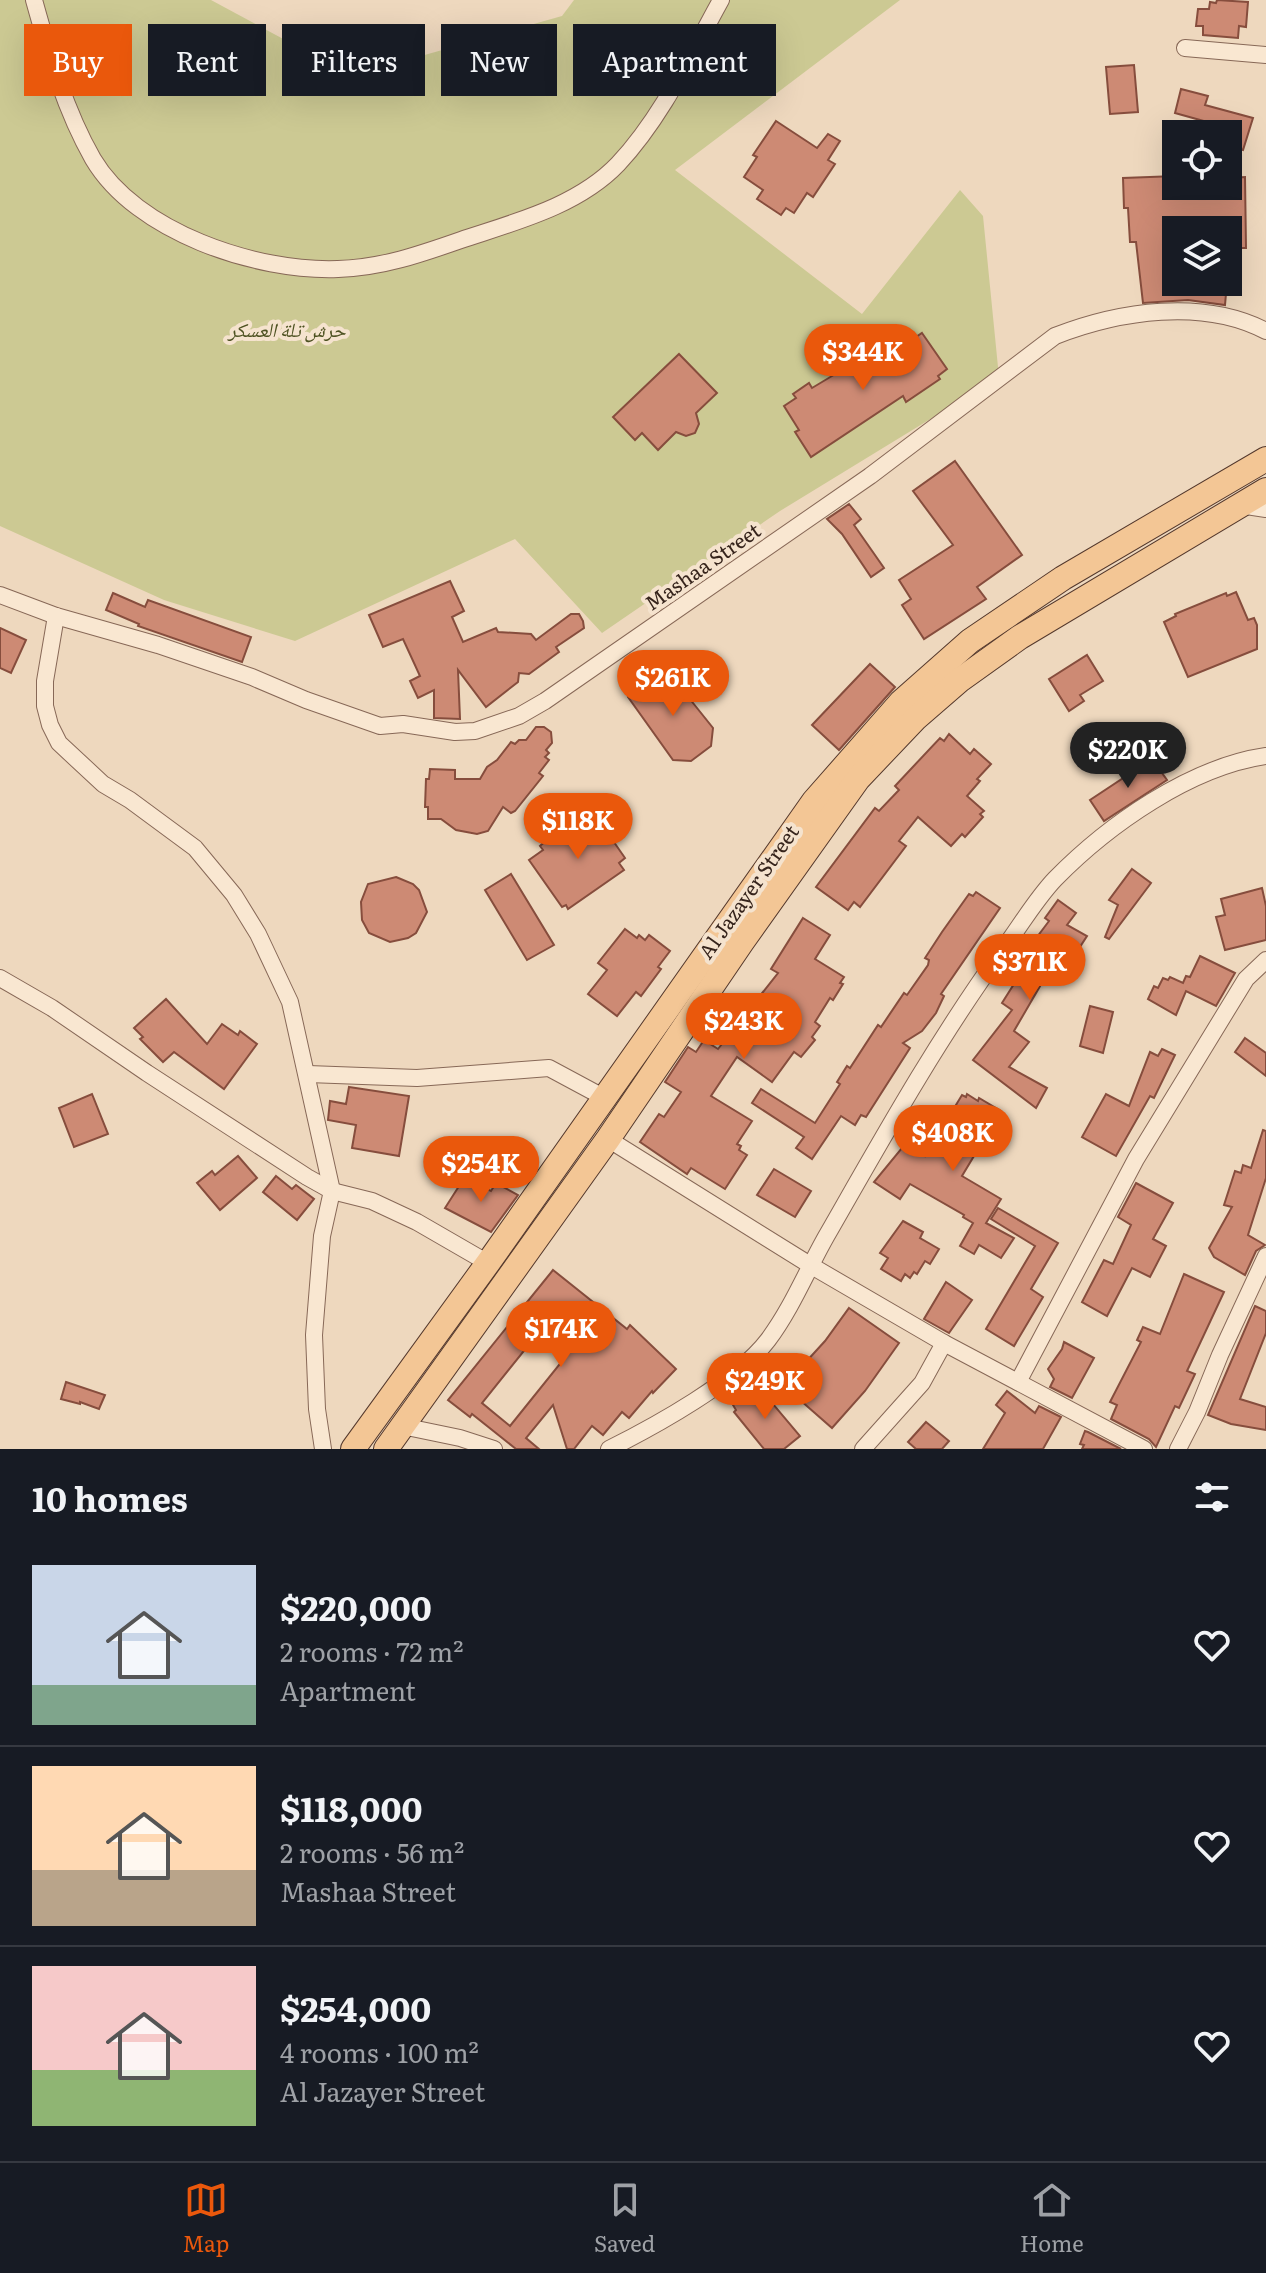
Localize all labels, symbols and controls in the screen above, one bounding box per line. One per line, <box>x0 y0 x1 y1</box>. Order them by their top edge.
chip: Buy <box>24 24 132 96</box>
chip: Rent <box>148 24 266 96</box>
chip: Filters <box>282 24 425 96</box>
chip: New <box>441 24 557 96</box>
chip: Apartment <box>573 24 776 96</box>
map controls <box>1162 120 1242 296</box>
button: locate <box>1162 120 1242 200</box>
button: layers <box>1162 216 1242 296</box>
park label: حرش تلة العسكر <box>226 313 346 343</box>
pin: $344K <box>807 324 919 392</box>
text: $344K <box>822 330 904 369</box>
street label: Mashaa Street <box>638 514 766 616</box>
pin: $261K <box>617 650 729 718</box>
text: $261K <box>635 656 711 695</box>
pin: $220K <box>1072 722 1184 790</box>
text: $220K <box>1088 728 1168 767</box>
pin: $118K <box>522 793 634 861</box>
text: $118K <box>542 799 614 838</box>
street label: Al Jazayer Street <box>690 818 805 964</box>
pin: $371K <box>974 934 1086 1002</box>
text: $371K <box>993 940 1067 979</box>
pin: $243K <box>688 993 800 1061</box>
text: $243K <box>704 999 784 1038</box>
pin: $408K <box>897 1105 1009 1173</box>
text: $408K <box>912 1111 994 1150</box>
pin: $254K <box>425 1136 537 1204</box>
text: $254K <box>441 1142 521 1181</box>
pin: $174K <box>505 1301 617 1369</box>
text: $174K <box>524 1307 598 1346</box>
pin: $249K <box>709 1353 821 1421</box>
text: $249K <box>725 1359 805 1398</box>
text: 10 homes <box>32 1472 188 1522</box>
icon: filters <box>1190 1475 1234 1519</box>
text: $220,000 <box>280 1581 432 1631</box>
icon: home <box>96 1597 192 1693</box>
icon: heart <box>1190 1623 1234 1667</box>
text: 2 rooms · 72 m² <box>280 1631 464 1670</box>
text: Apartment <box>280 1670 416 1709</box>
text: $118,000 <box>280 1782 422 1832</box>
icon: home <box>96 1798 192 1894</box>
icon: heart <box>1190 1824 1234 1868</box>
text: 2 rooms · 56 m² <box>280 1832 464 1871</box>
text: Mashaa Street <box>280 1871 456 1910</box>
text: $254,000 <box>280 1982 431 2032</box>
icon: home <box>96 1998 192 2094</box>
icon: heart <box>1190 2024 1234 2068</box>
text: 4 rooms · 100 m² <box>280 2032 479 2071</box>
text: Al Jazayer Street <box>280 2071 485 2110</box>
tab: Map <box>182 2178 229 2259</box>
tab: Saved <box>594 2178 655 2259</box>
tab: Home <box>1020 2178 1084 2259</box>

